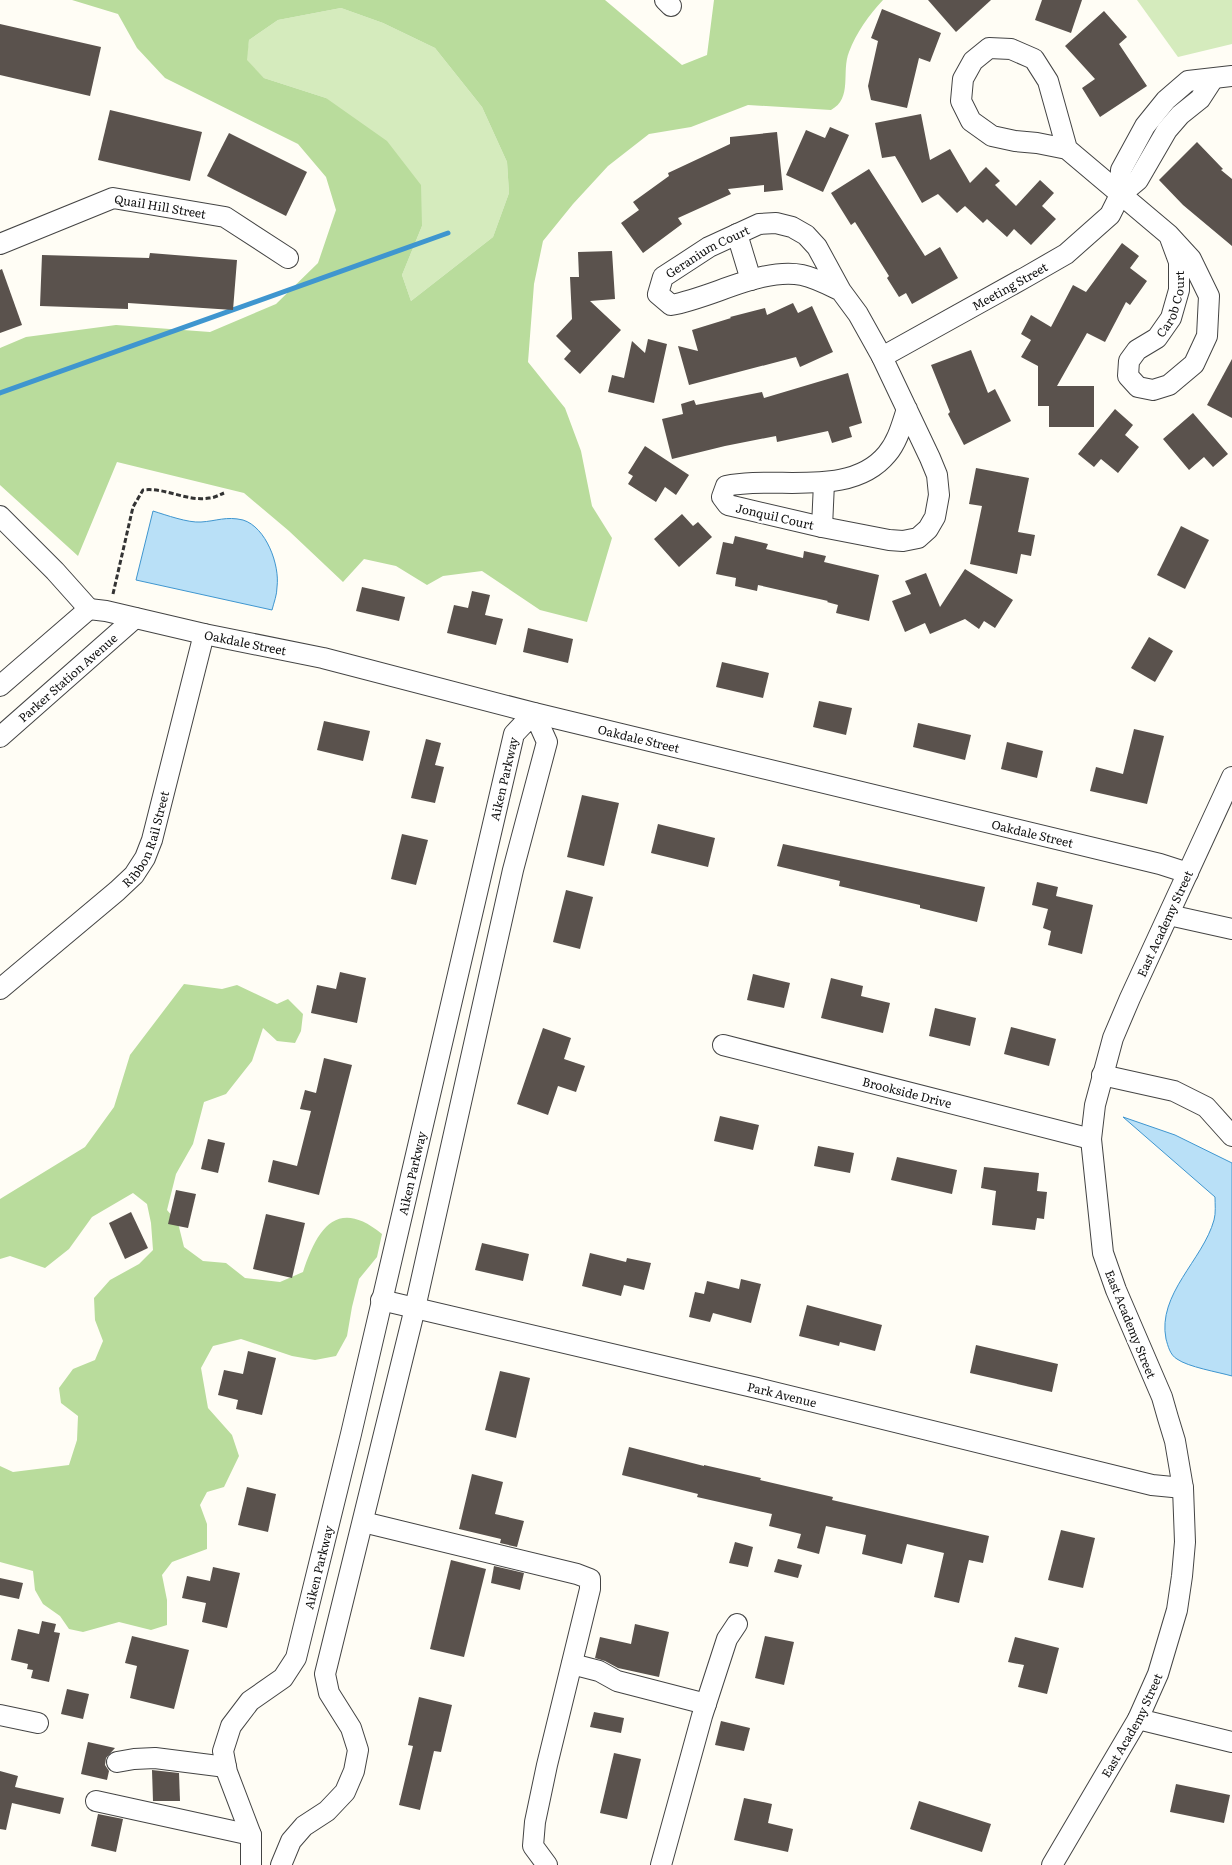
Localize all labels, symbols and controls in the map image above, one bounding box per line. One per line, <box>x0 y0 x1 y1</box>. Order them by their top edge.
street label: Quail Hill Street <box>113 189 208 223</box>
street label: Geranium Court <box>662 221 753 282</box>
street label: Meeting Street <box>968 257 1051 314</box>
street label: Carob Court <box>1151 270 1188 341</box>
street label: Jonquil Court <box>734 498 816 534</box>
street label: Oakdale Street <box>203 625 288 659</box>
street label: Parker Station Avenue <box>14 629 121 726</box>
street label: Oakdale Street <box>596 720 682 757</box>
street label: Aiken Parkway <box>485 735 522 822</box>
street label: Ribbon Rail Street <box>118 789 173 891</box>
street label: Oakdale Street <box>990 815 1075 852</box>
street label: East Academy Street <box>1132 867 1197 980</box>
street label: Brookside Drive <box>860 1072 954 1112</box>
street label: Aiken Parkway <box>393 1129 430 1217</box>
street label: East Academy Street <box>1101 1267 1161 1381</box>
street label: Park Avenue <box>746 1377 819 1411</box>
street label: Aiken Parkway <box>299 1523 337 1611</box>
street label: East Academy Street <box>1097 1670 1166 1781</box>

